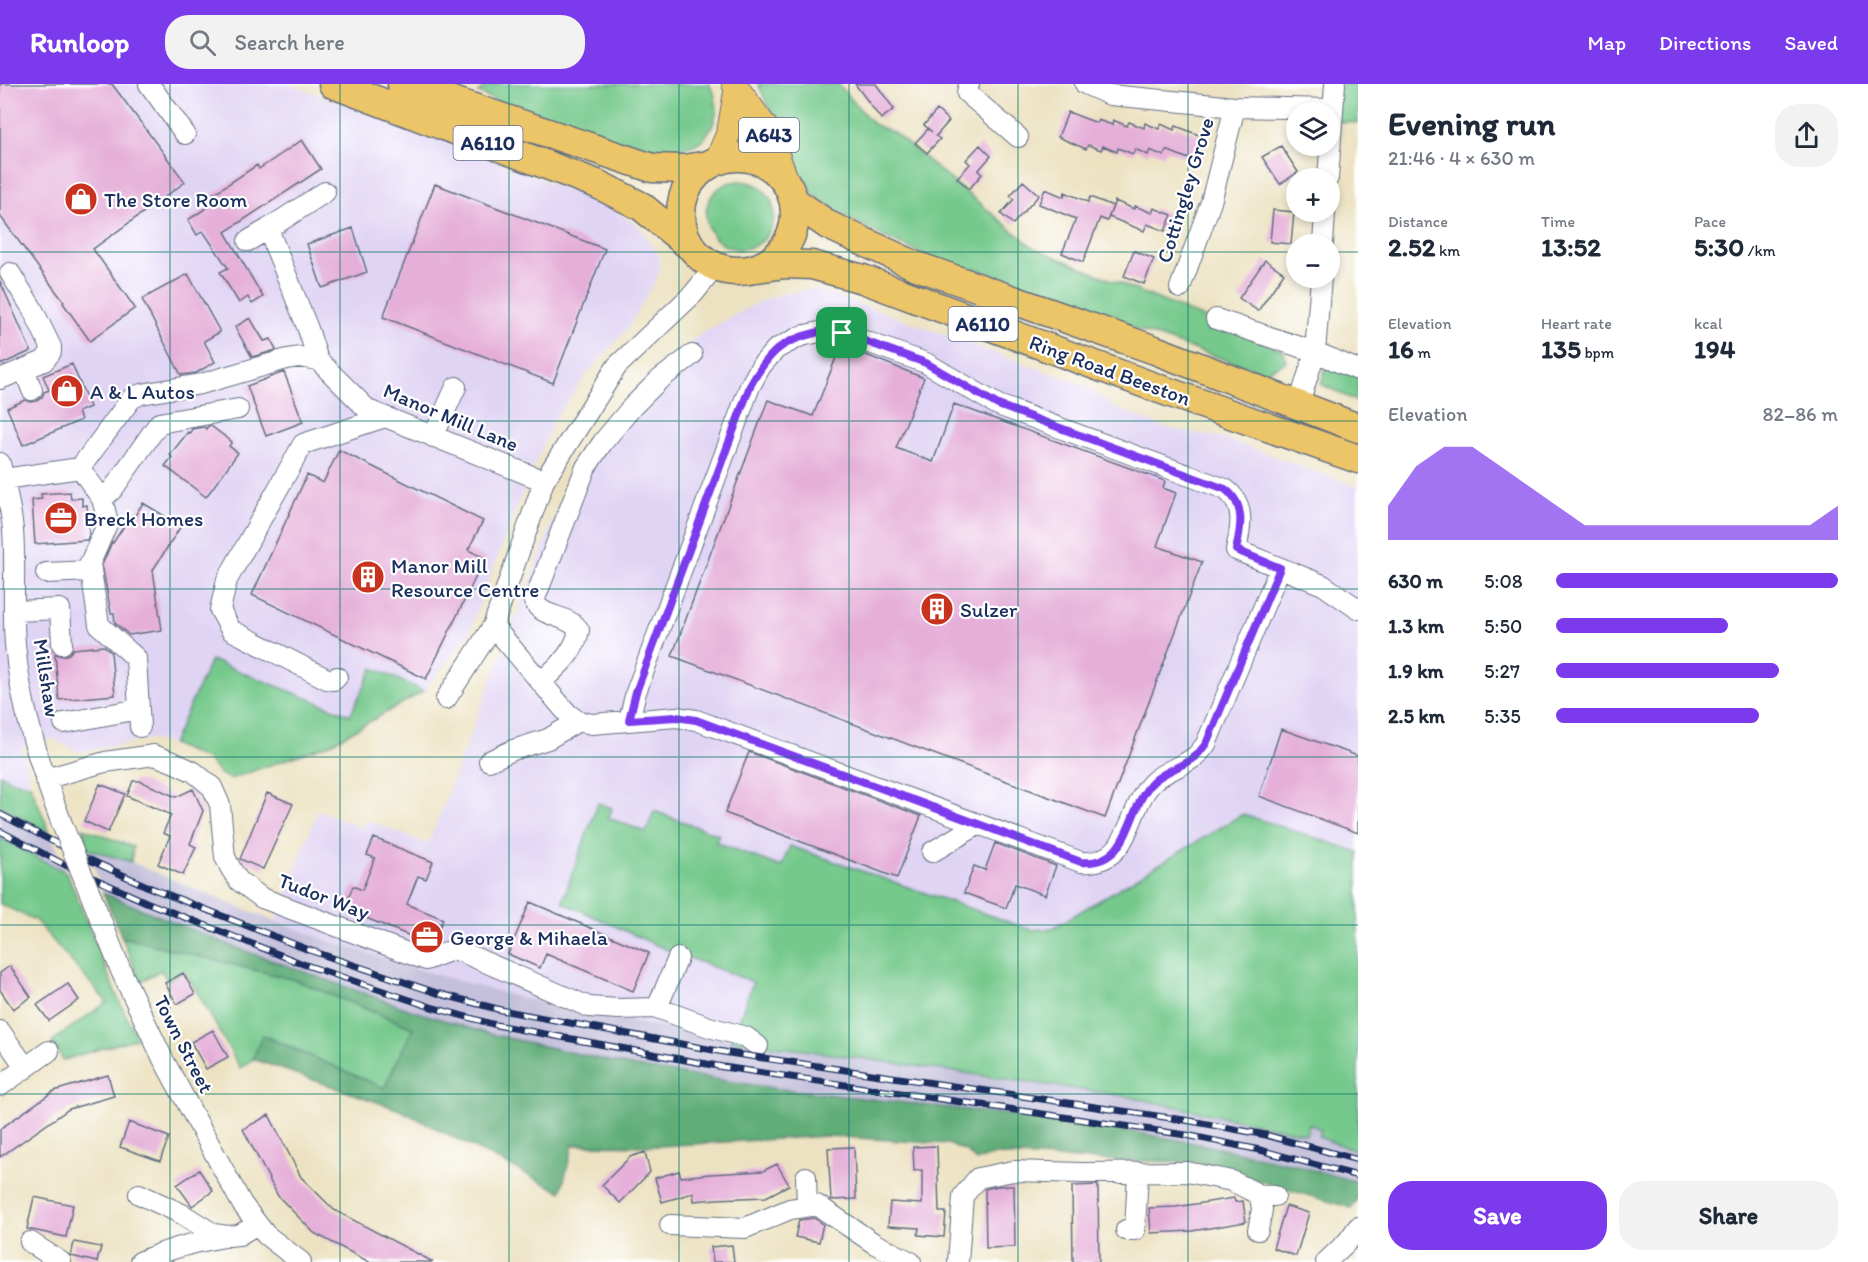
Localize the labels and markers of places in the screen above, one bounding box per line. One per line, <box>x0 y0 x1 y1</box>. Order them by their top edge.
shop icon: The Store Room <box>63 181 99 217</box>
place label: The Store Room <box>104 187 248 212</box>
pin <box>816 307 867 358</box>
shop icon: A & L Autos <box>49 373 85 409</box>
place label: A & L Autos <box>90 379 195 404</box>
office icon: Breck Homes <box>43 500 79 536</box>
place label: Breck Homes <box>84 506 203 531</box>
place label: Manor Mill Resource Centre <box>391 553 539 602</box>
building icon: Manor Mill Resource Centre <box>350 559 386 595</box>
building icon: Sulzer <box>919 591 955 627</box>
place label: Sulzer <box>960 597 1018 622</box>
office icon: George & Mihaela <box>409 919 445 955</box>
place label: George & Mihaela <box>450 925 608 950</box>

